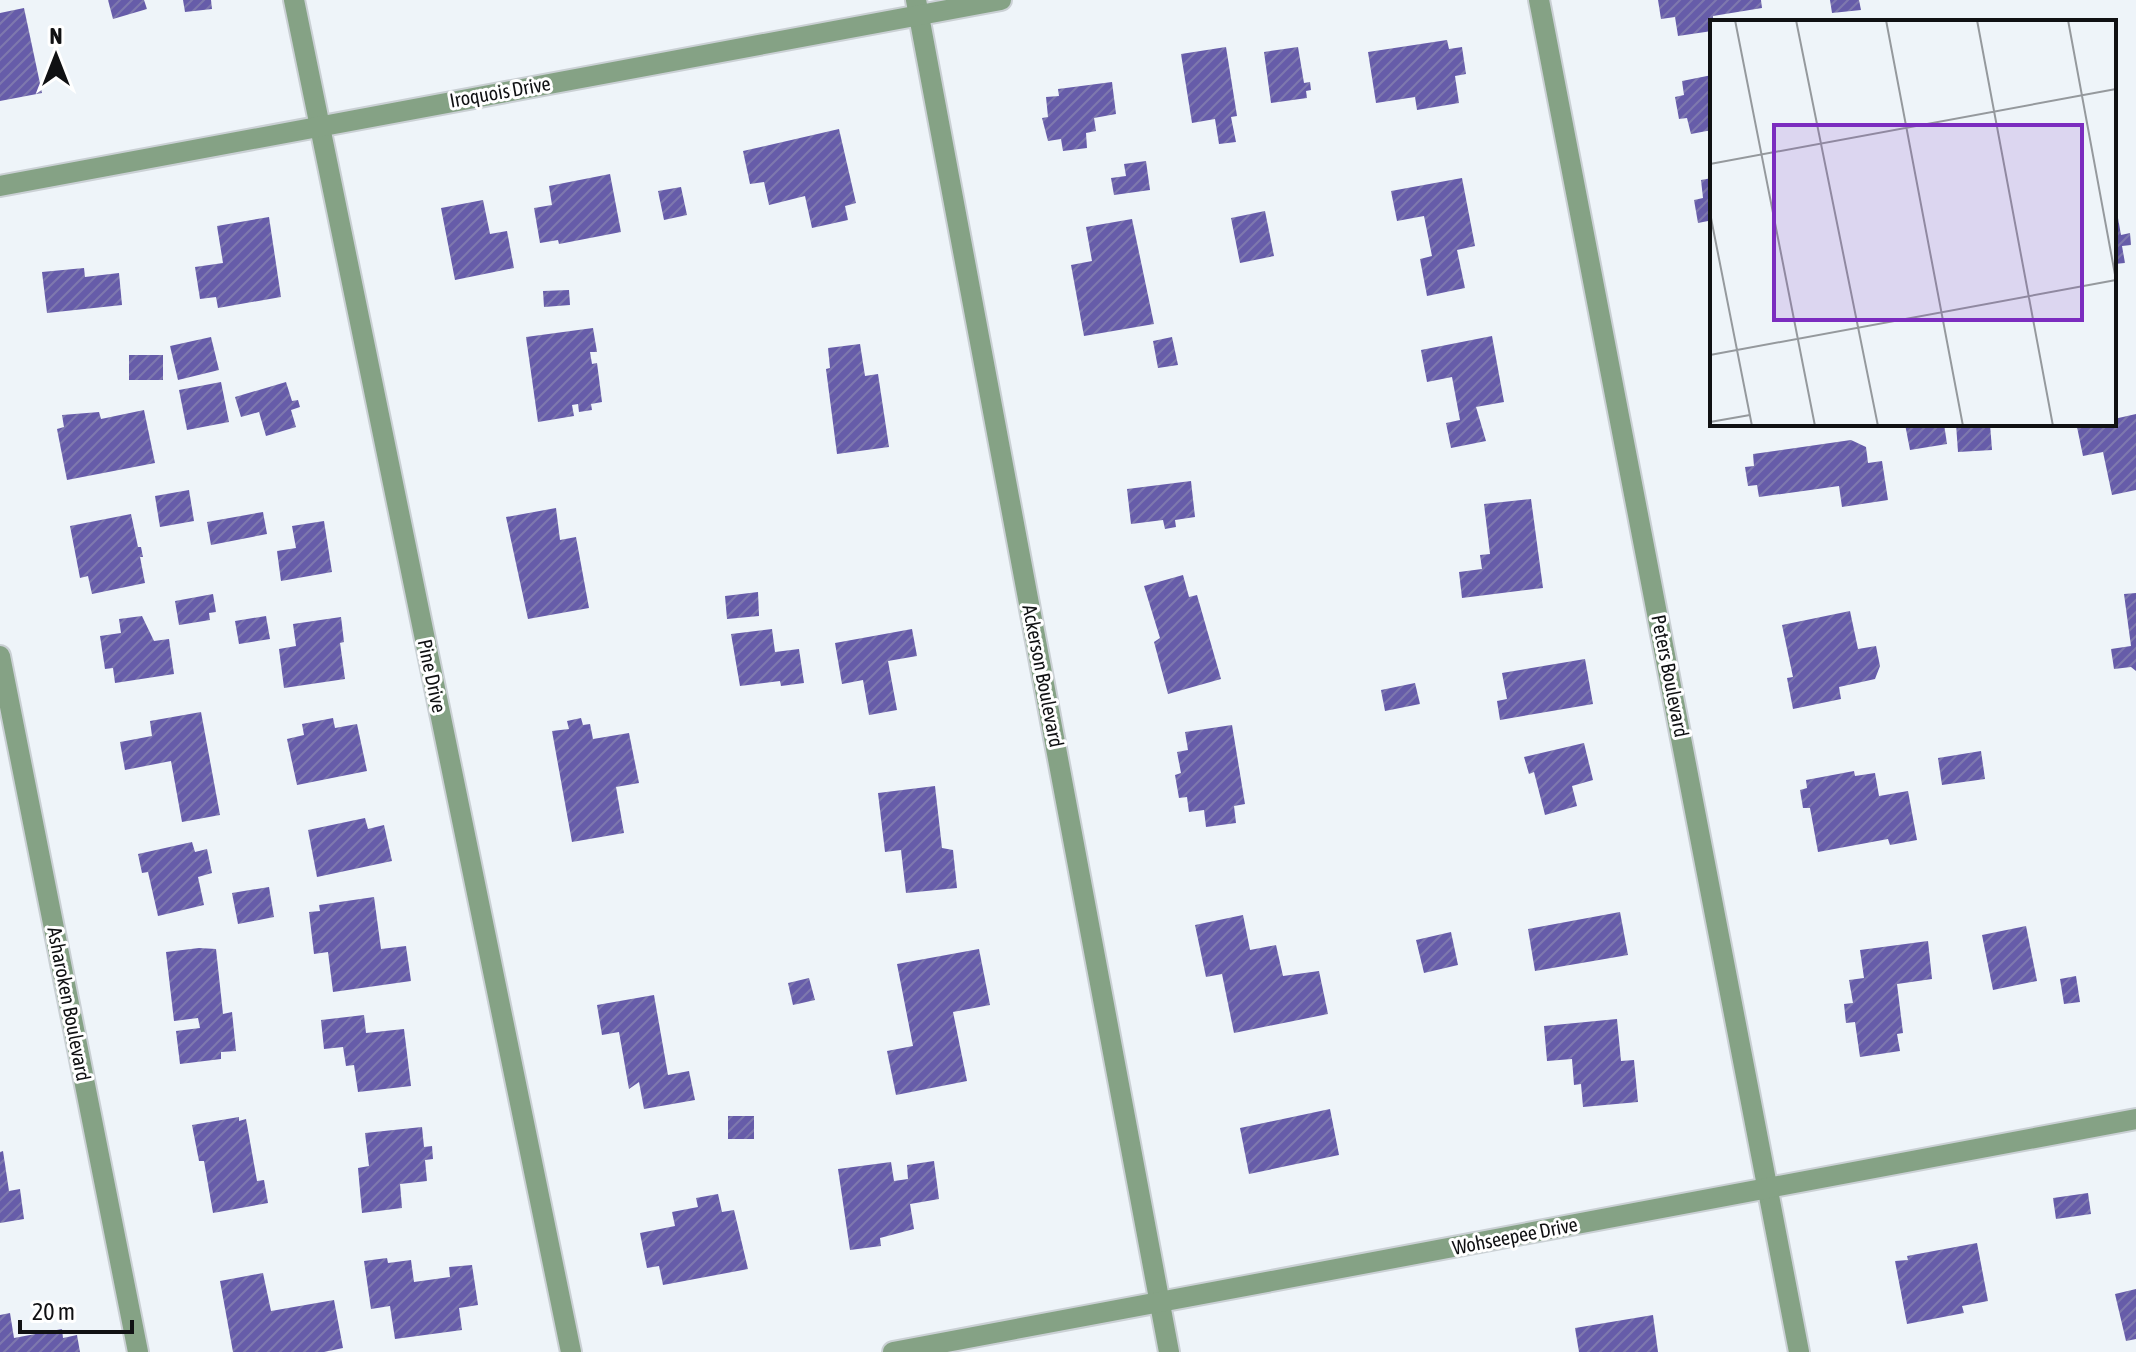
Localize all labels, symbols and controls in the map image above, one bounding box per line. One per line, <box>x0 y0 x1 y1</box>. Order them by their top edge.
north arrow <box>16 16 96 96</box>
inset map <box>1710 20 2116 426</box>
text: N <box>50 23 62 49</box>
street label: Iroquois Drive <box>448 71 552 112</box>
street label: Ackerson Boulevard <box>1018 603 1069 749</box>
street label: Peters Boulevard <box>1647 613 1694 739</box>
street label: Pine Drive <box>414 637 451 715</box>
street label: Asharoken Boulevard <box>43 925 96 1083</box>
street label: Wohseepee Drive <box>1450 1212 1580 1259</box>
scale bar <box>20 1284 132 1334</box>
text: 20 m <box>32 1298 75 1325</box>

